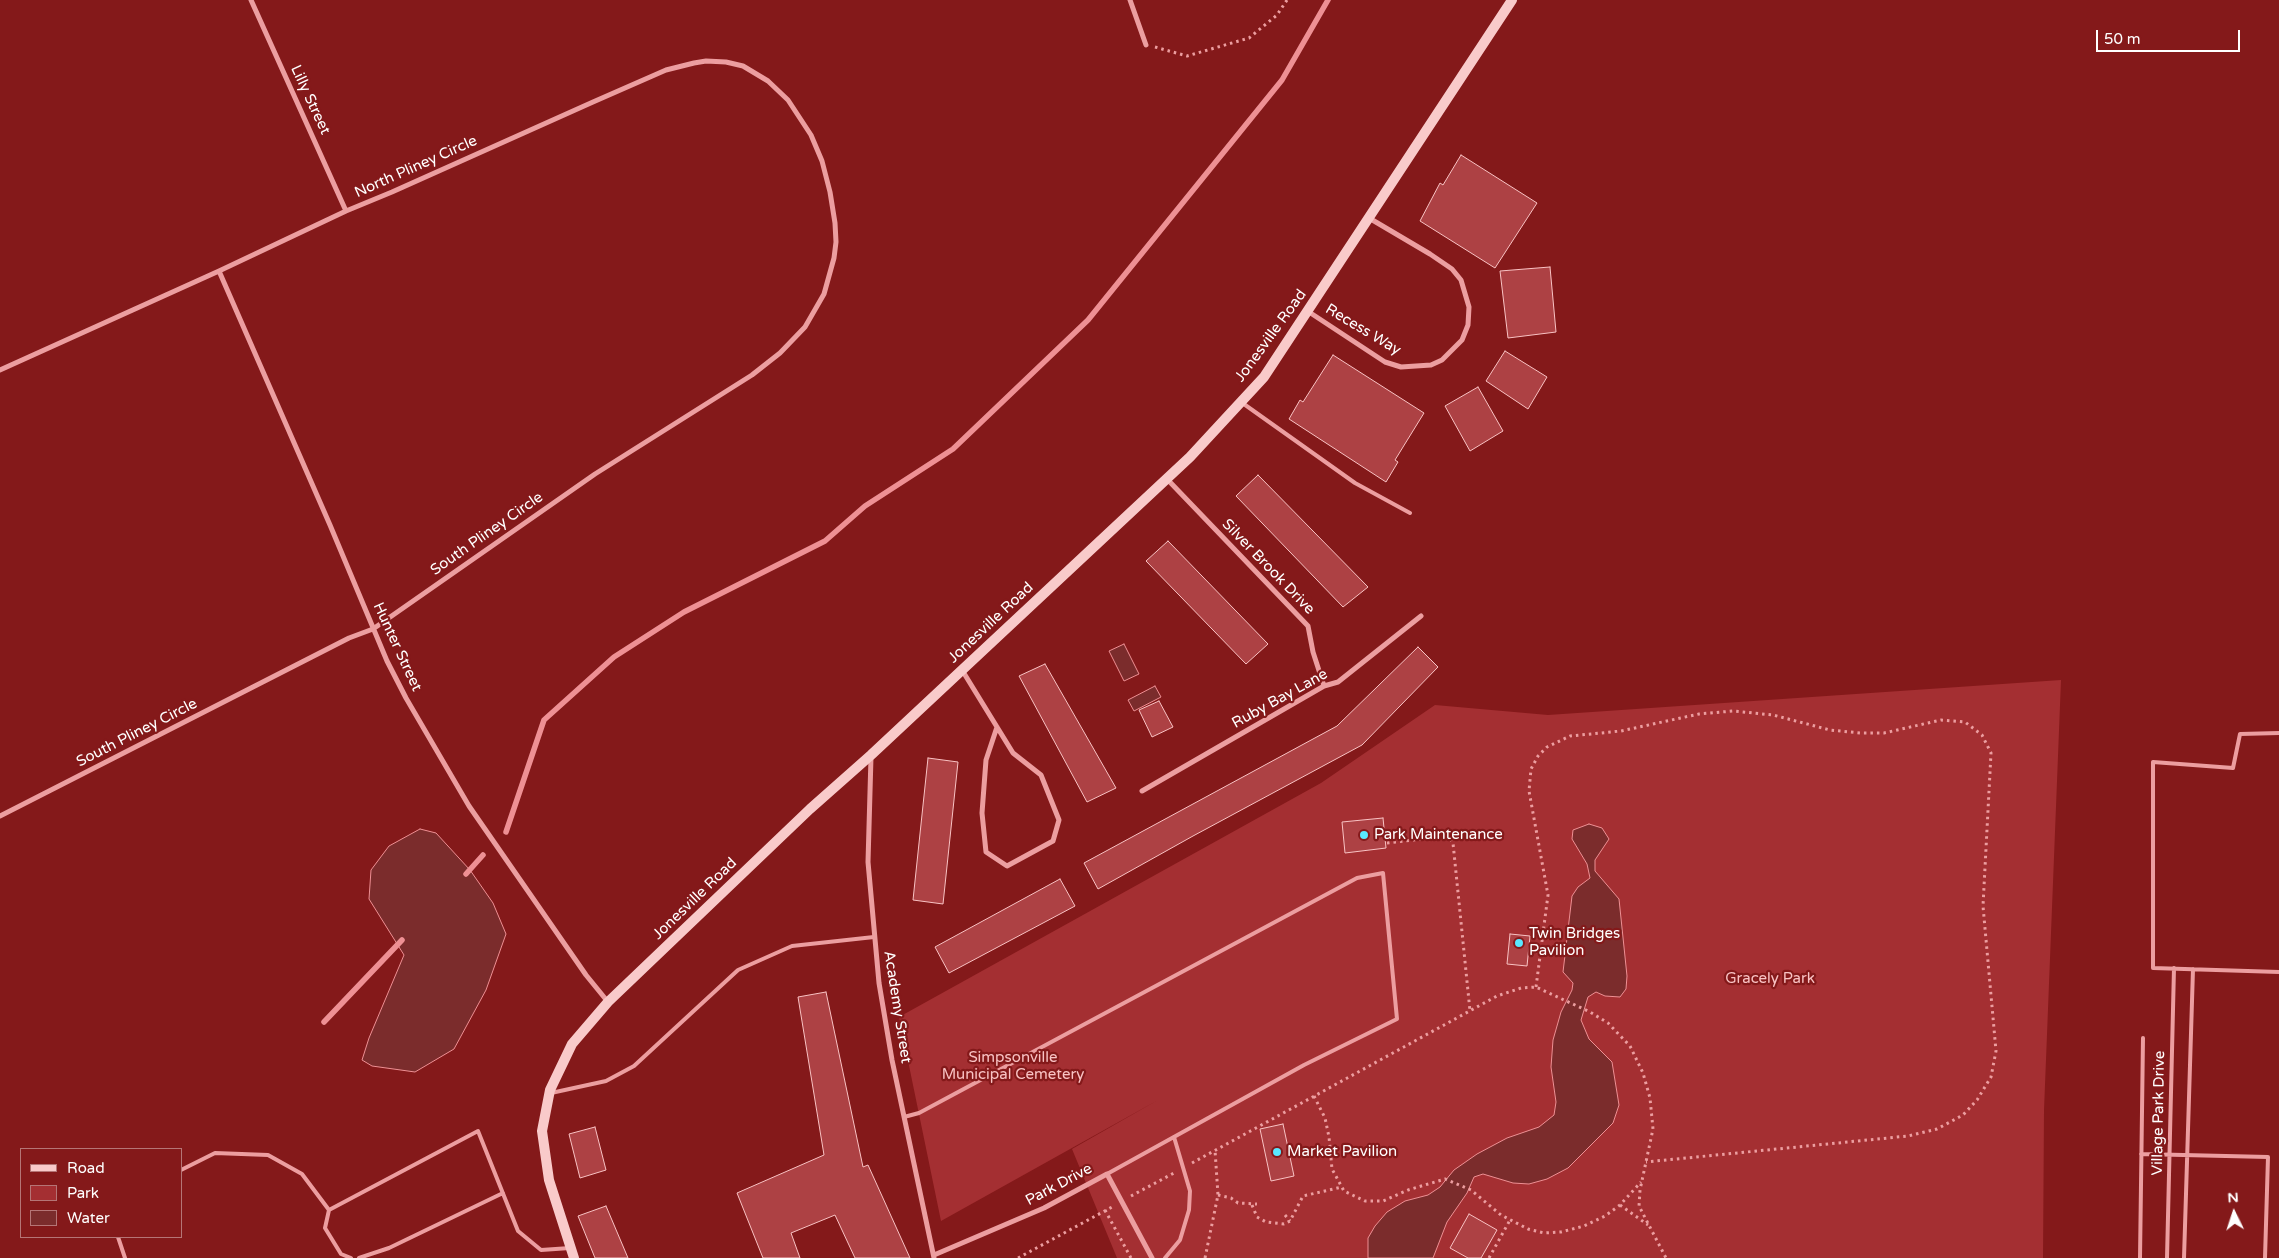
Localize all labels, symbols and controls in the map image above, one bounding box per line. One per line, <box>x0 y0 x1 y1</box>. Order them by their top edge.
scale bar <box>2099 20 2243 52</box>
text: 50 m <box>2104 30 2141 48</box>
street label: Lilly Street <box>286 62 334 138</box>
street label: North Pliney Circle <box>352 132 480 202</box>
street label: Jonesville Road <box>1231 286 1311 386</box>
street label: Recess Way <box>1322 300 1404 360</box>
street label: South Pliney Circle <box>427 488 547 580</box>
street label: Silver Brook Drive <box>1218 516 1318 618</box>
street label: Jonesville Road <box>945 579 1037 667</box>
street label: Hunter Street <box>369 600 425 694</box>
street label: Ruby Bay Lane <box>1229 665 1331 733</box>
street label: South Pliney Circle <box>74 695 200 771</box>
place label: Park Maintenance <box>1374 826 1503 844</box>
marker: Park Maintenance <box>1358 829 1370 841</box>
street label: Jonesville Road <box>649 854 741 944</box>
place label: Twin Bridges Pavilion <box>1529 925 1620 960</box>
marker: Twin Bridges Pavilion <box>1513 937 1525 949</box>
street label: Academy Street <box>879 949 915 1065</box>
park label: Gracely Park <box>1725 970 1815 988</box>
park label: Simpsonville Municipal Cemetery <box>942 1049 1084 1084</box>
street label: Village Park Drive <box>2149 1051 2169 1175</box>
place label: Market Pavilion <box>1287 1143 1397 1161</box>
marker: Market Pavilion <box>1271 1146 1283 1158</box>
legend <box>20 1148 182 1238</box>
text: Road <box>67 1159 105 1177</box>
street label: Park Drive <box>1023 1160 1095 1210</box>
text: Park <box>67 1184 99 1202</box>
north arrow <box>2209 1188 2259 1238</box>
text: N <box>2227 1189 2239 1206</box>
text: Water <box>67 1209 110 1227</box>

